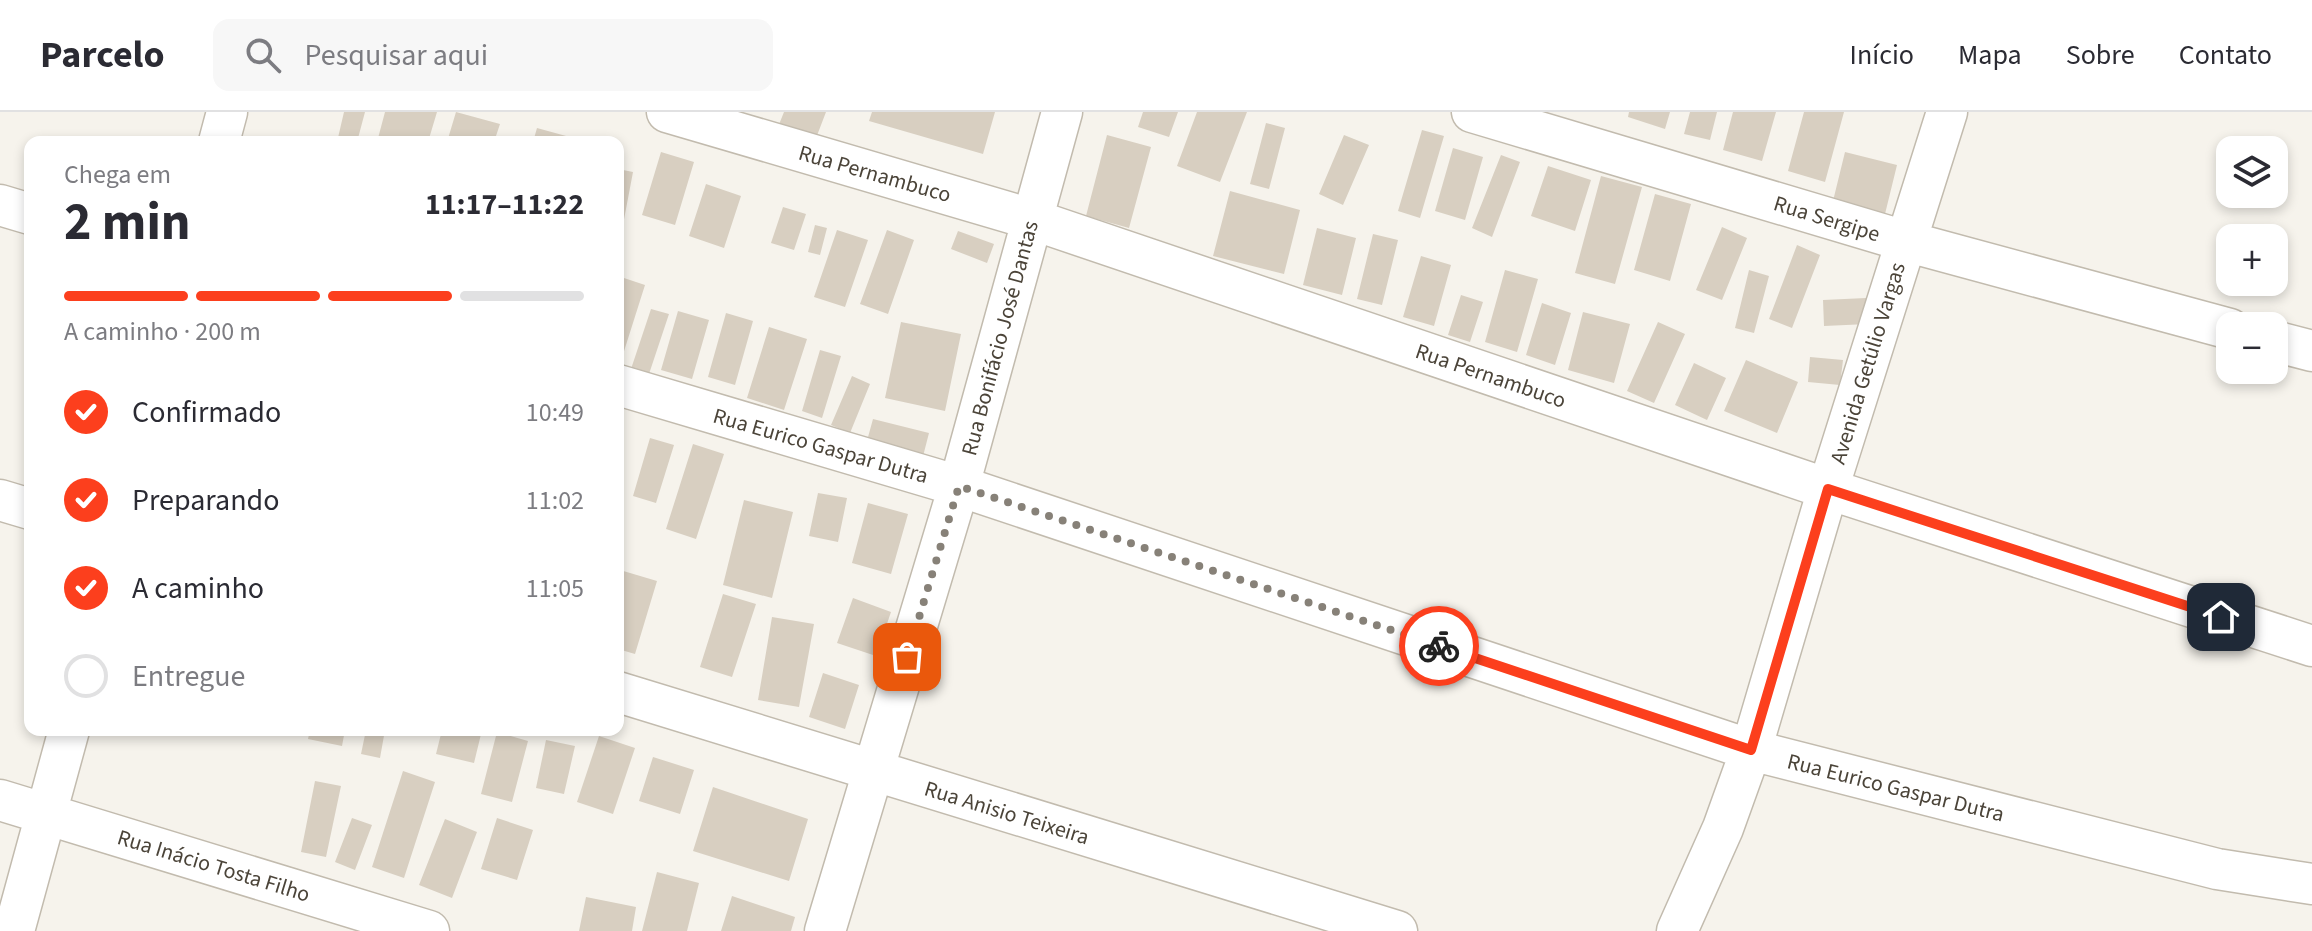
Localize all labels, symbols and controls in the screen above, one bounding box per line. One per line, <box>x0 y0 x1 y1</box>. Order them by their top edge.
search box <box>213 19 773 91</box>
text: Parcelo <box>40 28 165 82</box>
icon: search <box>241 33 285 77</box>
text: Pesquisar aqui <box>305 34 488 77</box>
text: Início <box>1850 35 1914 75</box>
text: Mapa <box>1958 35 2022 75</box>
text: Sobre <box>2066 35 2135 75</box>
text: Contato <box>2179 35 2272 75</box>
map controls <box>2216 136 2288 384</box>
button: layers <box>2216 136 2288 208</box>
street label: Rua Pernambuco <box>795 137 955 211</box>
text: Chega em <box>64 156 171 193</box>
text: 11:17–11:22 <box>425 183 584 226</box>
text: 2 min <box>64 186 191 260</box>
street label: Rua Sergipe <box>1770 188 1884 250</box>
street label: Rua Bonifácio José Dantas <box>953 217 1047 459</box>
button: + <box>2216 224 2288 296</box>
street label: Avenida Getúlio Vargas <box>1822 258 1914 468</box>
button: − <box>2216 312 2288 384</box>
text: A caminho · 200 m <box>64 313 261 350</box>
street label: Rua Pernambuco <box>1411 335 1570 417</box>
icon: check <box>64 390 108 434</box>
text: Confirmado <box>132 391 281 434</box>
text: 10:49 <box>526 394 584 431</box>
street label: Rua Eurico Gaspar Dutra <box>709 400 932 492</box>
icon: check <box>64 478 108 522</box>
text: Preparando <box>132 479 279 522</box>
text: 11:02 <box>526 482 584 519</box>
icon: check <box>64 566 108 610</box>
text: A caminho <box>132 567 264 610</box>
text: 11:05 <box>526 570 584 607</box>
pin <box>2187 583 2255 651</box>
icon: home <box>2199 595 2243 639</box>
courier <box>1399 606 1479 686</box>
pin <box>873 623 941 691</box>
icon: bike <box>1417 624 1461 668</box>
icon: bag <box>885 635 929 679</box>
text: Entregue <box>132 655 245 698</box>
street label: Rua Eurico Gaspar Dutra <box>1784 746 2008 830</box>
street label: Rua Anisio Teixeira <box>920 773 1093 853</box>
street label: Rua Inácio Tosta Filho <box>113 821 314 910</box>

